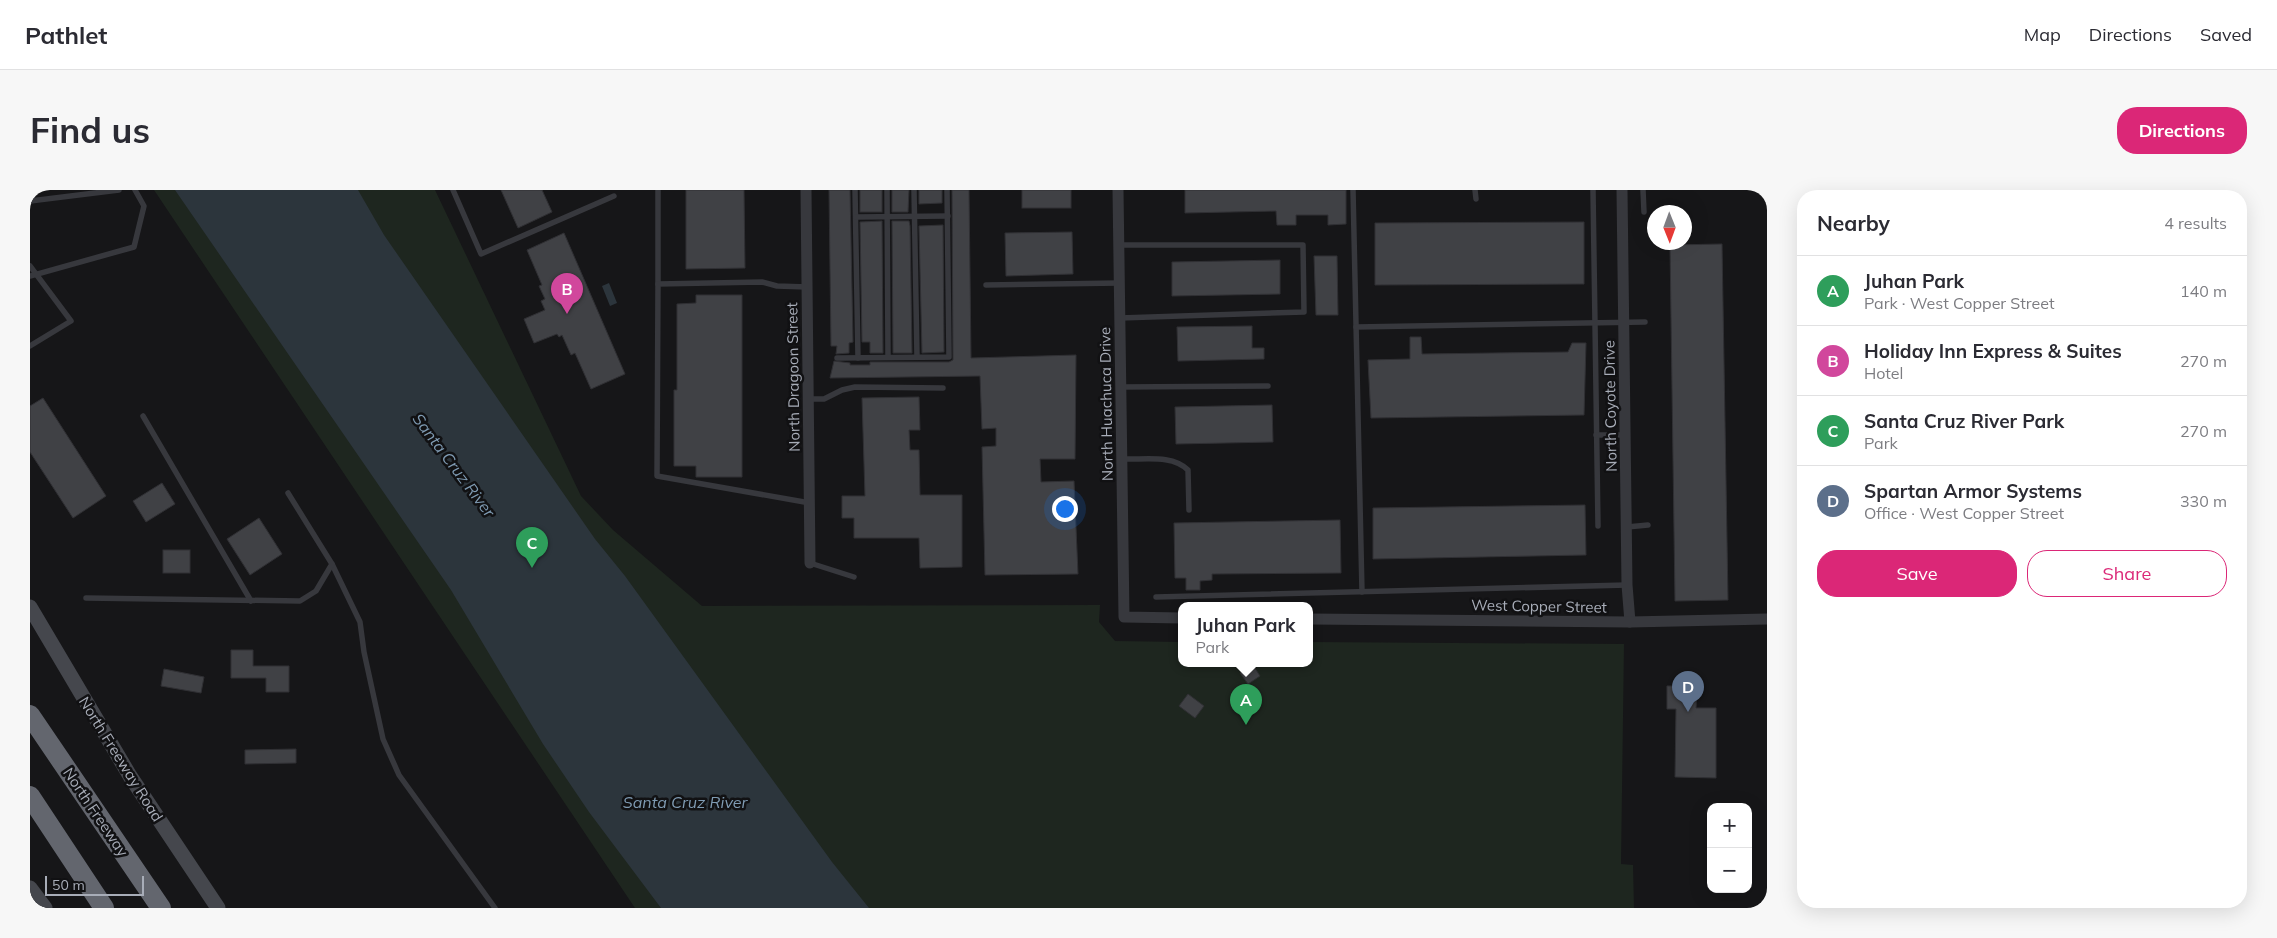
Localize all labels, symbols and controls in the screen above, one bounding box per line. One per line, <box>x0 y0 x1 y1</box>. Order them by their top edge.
text: Pathlet <box>25 20 107 50</box>
text: Map <box>2024 23 2061 46</box>
text: Directions <box>2089 23 2172 46</box>
text: Saved <box>2200 23 2252 46</box>
button: Directions <box>2117 107 2247 154</box>
text: Find us <box>30 108 150 152</box>
north arrow <box>1647 205 1692 250</box>
text: Nearby <box>1817 210 1890 236</box>
text: 4 results <box>2164 213 2227 233</box>
text: Juhan Park <box>1864 269 1964 293</box>
pin: B <box>551 273 583 314</box>
text: A <box>1827 281 1839 301</box>
text: 140 m <box>2180 281 2227 301</box>
text: Park · West Copper Street <box>1864 293 2055 313</box>
street label: North Dragoon Street <box>782 302 804 452</box>
street label: North Huachuca Drive <box>1095 327 1117 481</box>
text: Holiday Inn Express & Suites <box>1864 339 2122 363</box>
street label: North Coyote Drive <box>1599 340 1621 472</box>
text: B <box>1827 351 1839 371</box>
text: 270 m <box>2180 351 2227 371</box>
text: Hotel <box>1864 363 1903 383</box>
water label: Santa Cruz River <box>409 409 500 522</box>
text: Santa Cruz River Park <box>1864 409 2064 433</box>
text: C <box>1828 421 1838 441</box>
text: 270 m <box>2180 421 2227 441</box>
text: Park <box>1864 433 1898 453</box>
text: Spartan Armor Systems <box>1864 479 2082 503</box>
text: D <box>1827 491 1839 511</box>
text: 330 m <box>2180 491 2227 511</box>
your location <box>1052 496 1078 522</box>
text: Office · West Copper Street <box>1864 503 2064 523</box>
pin: C <box>516 527 548 568</box>
button: Save <box>1817 550 2017 597</box>
button: Share <box>2027 550 2227 597</box>
street label: West Copper Street <box>1471 595 1607 617</box>
popup <box>1178 602 1313 667</box>
text: Juhan Park <box>1195 613 1296 637</box>
text: Park <box>1195 637 1229 657</box>
pin: D <box>1672 671 1704 712</box>
pin: A <box>1230 684 1262 725</box>
street label: North Freeway Road <box>75 693 167 825</box>
street label: North Freeway <box>60 764 132 860</box>
water label: Santa Cruz River <box>623 792 748 812</box>
map controls <box>1707 803 1752 893</box>
button: + <box>1707 803 1752 848</box>
button: − <box>1707 848 1752 893</box>
scale bar <box>45 873 144 896</box>
text: 50 m <box>52 876 85 894</box>

